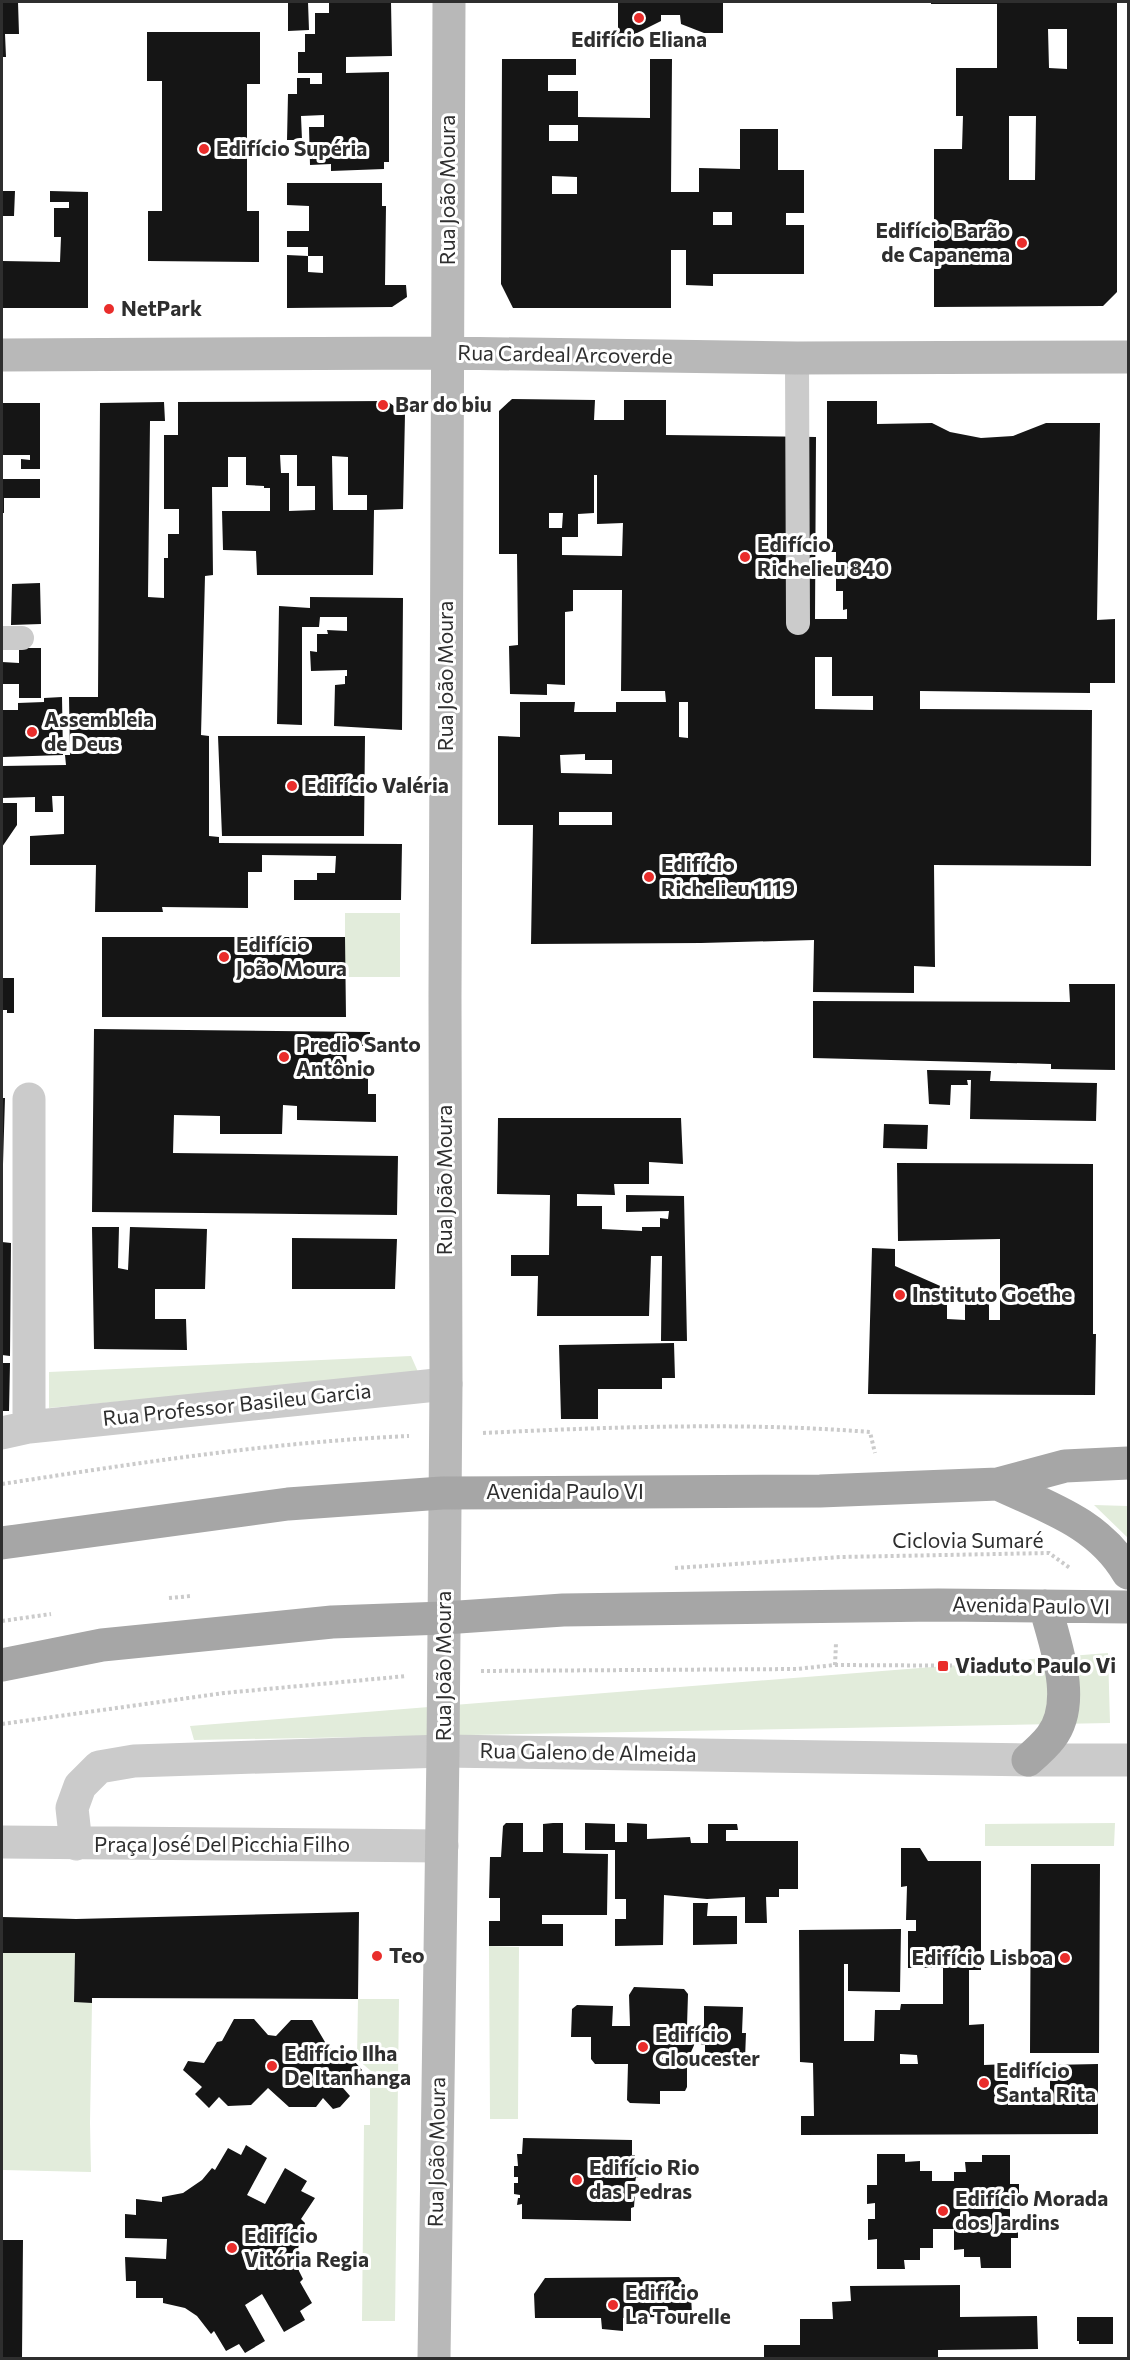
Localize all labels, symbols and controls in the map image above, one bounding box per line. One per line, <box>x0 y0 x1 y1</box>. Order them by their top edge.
marker: Edifício Eliana <box>632 11 646 25</box>
place label: Edifício Eliana <box>571 26 707 51</box>
street label: Rua João Moura <box>434 115 459 265</box>
place label: Edifício Supéria <box>216 135 367 160</box>
marker: Edifício Supéria <box>197 142 211 156</box>
place label: Edifício Barão de Capanema <box>875 217 1010 266</box>
marker: Edifício Barão de Capanema <box>1015 236 1029 250</box>
place label: NetPark <box>121 295 202 320</box>
marker: NetPark <box>102 302 116 316</box>
street label: Rua Cardeal Arcoverde <box>457 339 673 368</box>
place label: Bar do biu <box>395 391 492 416</box>
marker: Bar do biu <box>376 398 390 412</box>
place label: Edifício Richelieu 840 <box>757 531 889 580</box>
marker: Edifício Richelieu 840 <box>738 550 752 564</box>
street label: Rua João Moura <box>432 601 457 751</box>
place label: Assembleia de Deus <box>44 706 154 755</box>
marker: Assembleia de Deus <box>25 725 39 739</box>
place label: Edifício Valéria <box>304 772 449 797</box>
marker: Edifício Valéria <box>285 779 299 793</box>
place label: Edifício Richelieu 1119 <box>661 851 795 900</box>
marker: Edifício Richelieu 1119 <box>642 870 656 884</box>
place label: Edifício João Moura <box>236 931 347 980</box>
marker: Edifício João Moura <box>217 950 231 964</box>
place label: Predio Santo Antônio <box>296 1031 421 1080</box>
marker: Predio Santo Antônio <box>277 1050 291 1064</box>
street label: Rua João Moura <box>431 1105 456 1255</box>
place label: Instituto Goethe <box>912 1281 1072 1306</box>
marker: Instituto Goethe <box>893 1288 907 1302</box>
street label: Rua Professor Basileu Garcia <box>101 1377 372 1430</box>
street label: Avenida Paulo VI <box>486 1478 644 1503</box>
street label: Ciclovia Sumaré <box>892 1527 1044 1552</box>
street label: Rua João Moura <box>430 1591 455 1741</box>
street label: Avenida Paulo VI <box>952 1591 1110 1618</box>
place label: Viaduto Paulo Vi <box>955 1652 1116 1677</box>
marker: Viaduto Paulo Vi <box>936 1659 950 1673</box>
street label: Rua Galeno de Almeida <box>479 1737 697 1766</box>
street label: Praça José Del Picchia Filho <box>94 1831 350 1856</box>
place label: Teo <box>389 1942 425 1967</box>
place label: Edifício Lisboa <box>911 1944 1053 1969</box>
marker: Teo <box>370 1949 384 1963</box>
marker: Edifício Lisboa <box>1058 1951 1072 1965</box>
place label: Edifício Gloucester <box>655 2021 760 2070</box>
place label: Edifício Ilha De Itanhanga <box>284 2040 411 2089</box>
marker: Edifício Gloucester <box>636 2040 650 2054</box>
place label: Edifício Santa Rita <box>996 2057 1096 2106</box>
marker: Edifício Ilha De Itanhanga <box>265 2059 279 2073</box>
marker: Edifício Santa Rita <box>977 2076 991 2090</box>
street label: Rua João Moura <box>422 2077 449 2227</box>
place label: Edifício Rio das Pedras <box>589 2154 700 2203</box>
marker: Edifício Rio das Pedras <box>570 2173 584 2187</box>
place label: Edifício Morada dos Jardins <box>955 2185 1108 2234</box>
marker: Edifício Morada dos Jardins <box>936 2204 950 2218</box>
place label: Edifício Vitória Regia <box>244 2222 369 2271</box>
marker: Edifício Vitória Regia <box>225 2241 239 2255</box>
place label: Edifício La Tourelle <box>625 2279 731 2328</box>
marker: Edifício La Tourelle <box>606 2298 620 2312</box>

